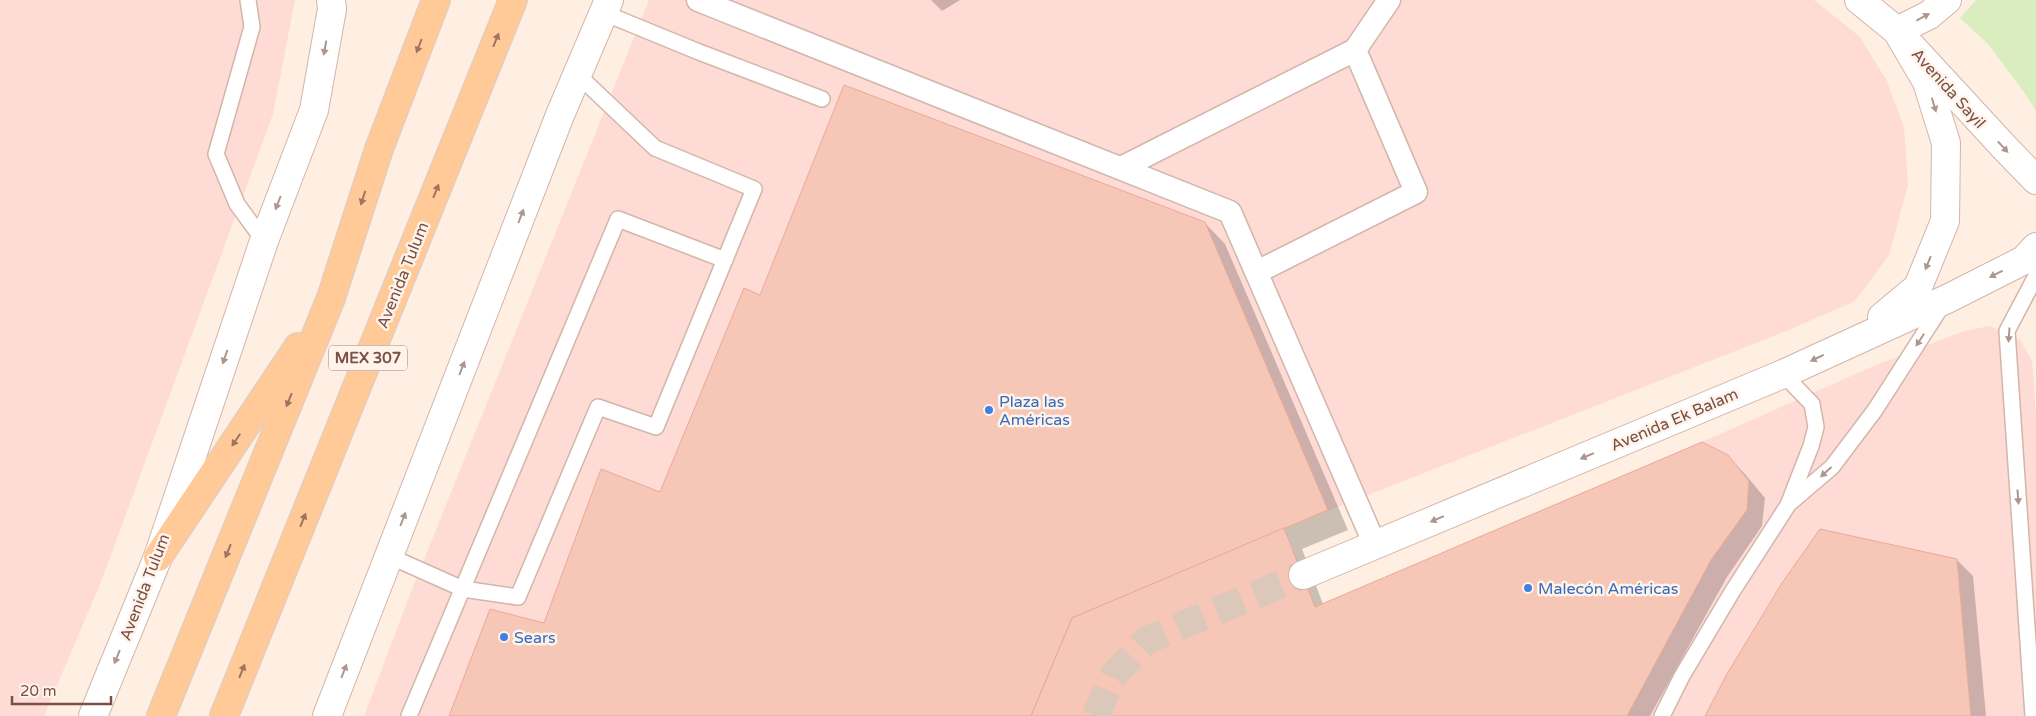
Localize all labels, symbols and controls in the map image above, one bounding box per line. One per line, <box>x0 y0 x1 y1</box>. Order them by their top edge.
one-way arrow <box>1917 13 1930 22</box>
one-way arrow <box>493 33 501 47</box>
one-way arrow <box>415 38 422 53</box>
one-way arrow <box>321 40 329 56</box>
street label: Avenida Sayil <box>1907 44 1989 133</box>
one-way arrow <box>1931 98 1939 113</box>
one-way arrow <box>1997 141 2009 153</box>
one-way arrow <box>432 184 440 198</box>
one-way arrow <box>359 191 367 206</box>
one-way arrow <box>274 196 282 211</box>
one-way arrow <box>517 208 525 223</box>
street label: Avenida Tulum <box>373 219 433 331</box>
one-way arrow <box>1924 256 1932 271</box>
one-way arrow <box>1989 270 2003 278</box>
one-way arrow <box>2004 328 2012 344</box>
one-way arrow <box>1916 333 1925 346</box>
road number: MEX 307 <box>329 346 407 370</box>
one-way arrow <box>221 349 228 364</box>
one-way arrow <box>1810 354 1824 362</box>
one-way arrow <box>459 360 466 375</box>
street label: Avenida Ek Balam <box>1608 384 1741 456</box>
place label: Plaza las Américas <box>999 392 1070 430</box>
one-way arrow <box>285 393 293 407</box>
marker: Plaza las Américas <box>983 404 995 416</box>
one-way arrow <box>231 433 241 447</box>
one-way arrow <box>1580 452 1594 460</box>
one-way arrow <box>1820 466 1833 477</box>
one-way arrow <box>2015 489 2023 505</box>
one-way arrow <box>399 511 407 526</box>
one-way arrow <box>299 512 307 527</box>
one-way arrow <box>1430 515 1444 523</box>
street label: Avenida Tulum <box>115 531 174 644</box>
one-way arrow <box>224 543 232 558</box>
place label: Malecón Américas <box>1538 579 1678 599</box>
marker: Malecón Américas <box>1522 582 1534 594</box>
place label: Sears <box>514 628 556 648</box>
marker: Sears <box>498 631 510 643</box>
one-way arrow <box>112 650 120 665</box>
one-way arrow <box>238 663 246 678</box>
one-way arrow <box>341 663 348 678</box>
scale bar <box>12 674 111 706</box>
text: 20 m <box>20 682 57 700</box>

